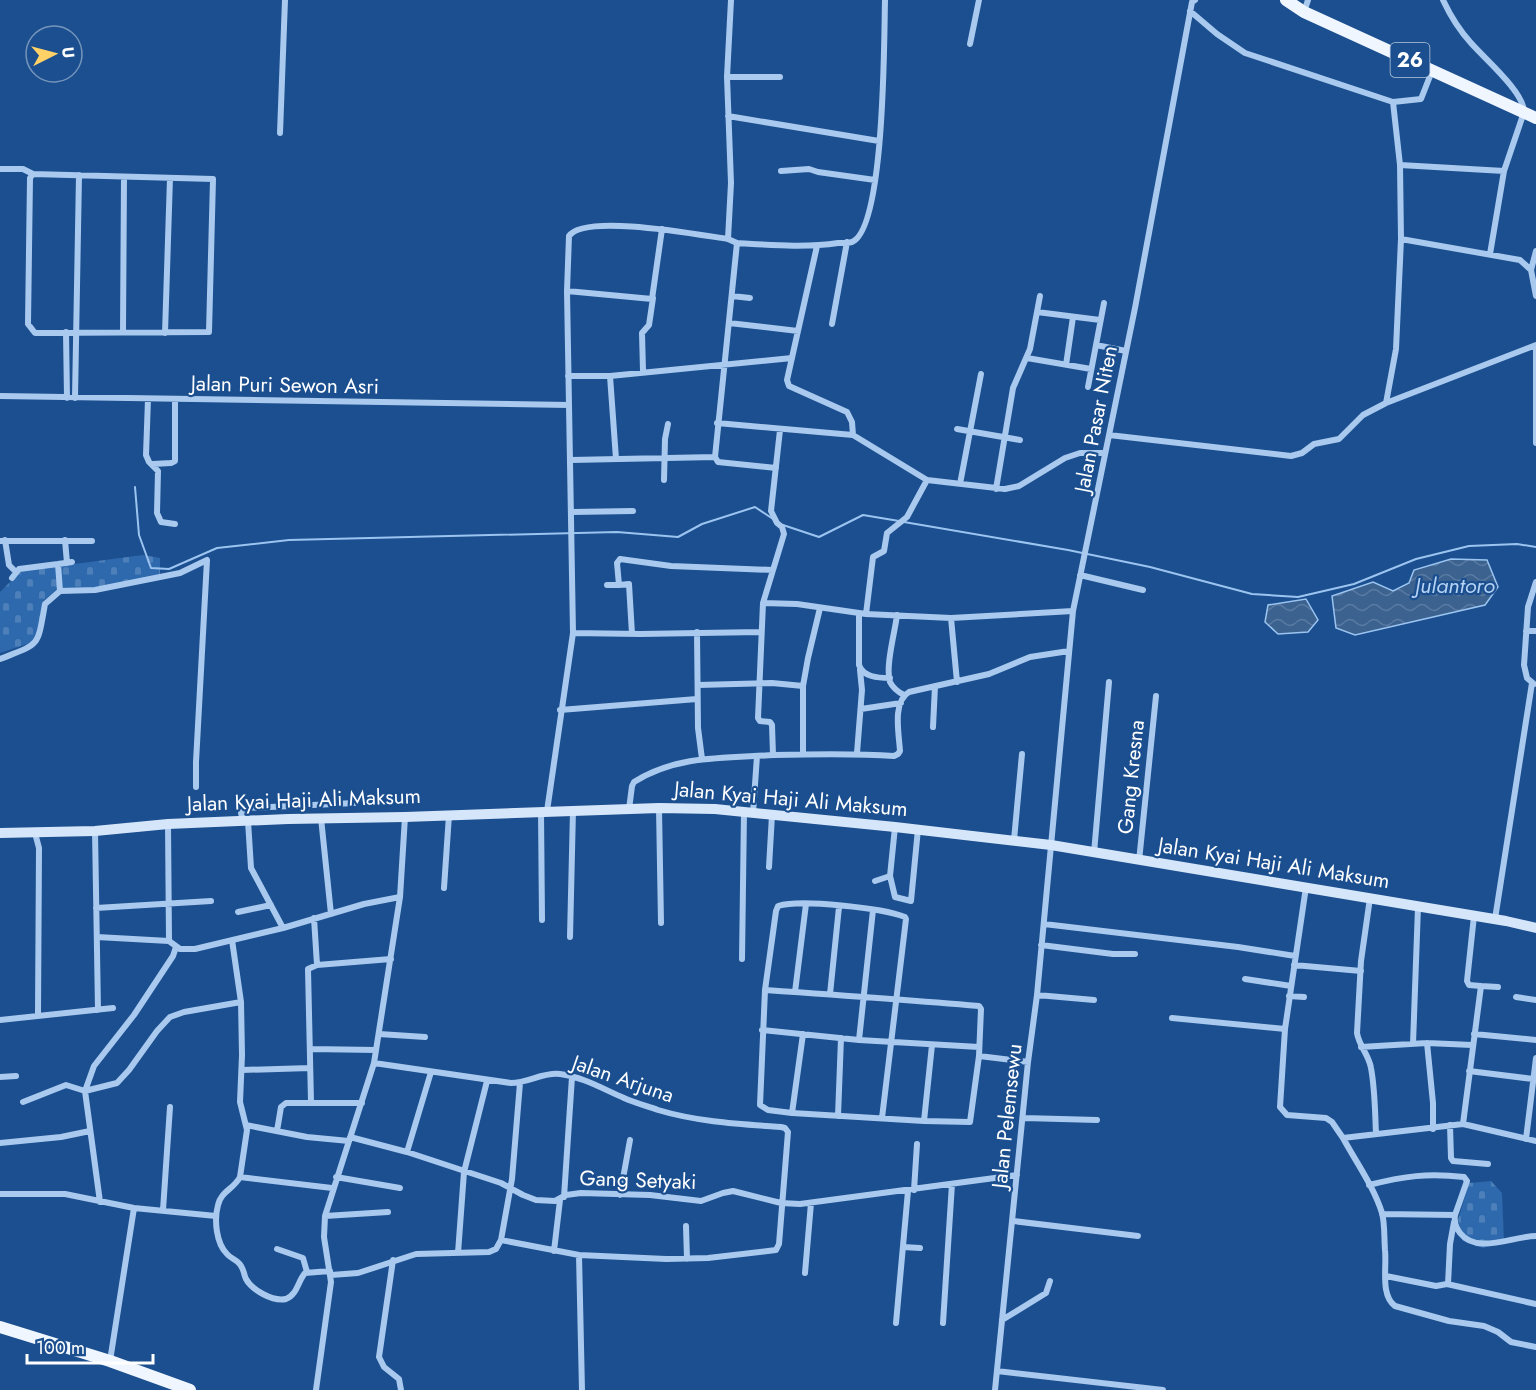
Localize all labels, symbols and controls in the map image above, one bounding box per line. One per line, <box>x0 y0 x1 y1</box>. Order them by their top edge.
north arrow <box>24 24 84 84</box>
road number: 26 <box>1390 43 1430 77</box>
text: U <box>56 46 80 59</box>
street label: Jalan Pasar Niten <box>1066 343 1125 498</box>
street label: Jalan Puri Sewon Asri <box>188 368 379 402</box>
water label: Julantoro <box>1411 569 1495 601</box>
street label: Gang Kresna <box>1110 718 1152 836</box>
street label: Jalan Kyai Haji Ali Maksum <box>670 774 909 824</box>
street label: Jalan Kyai Haji Ali Maksum <box>183 781 422 819</box>
street label: Jalan Kyai Haji Ali Maksum <box>1153 829 1392 896</box>
street label: Jalan Pelemsewu <box>984 1042 1030 1193</box>
street label: Jalan Arjuna <box>565 1047 678 1110</box>
street label: Gang Setyaki <box>579 1163 697 1197</box>
scale bar <box>27 1327 153 1365</box>
text: 100 m <box>36 1335 85 1361</box>

